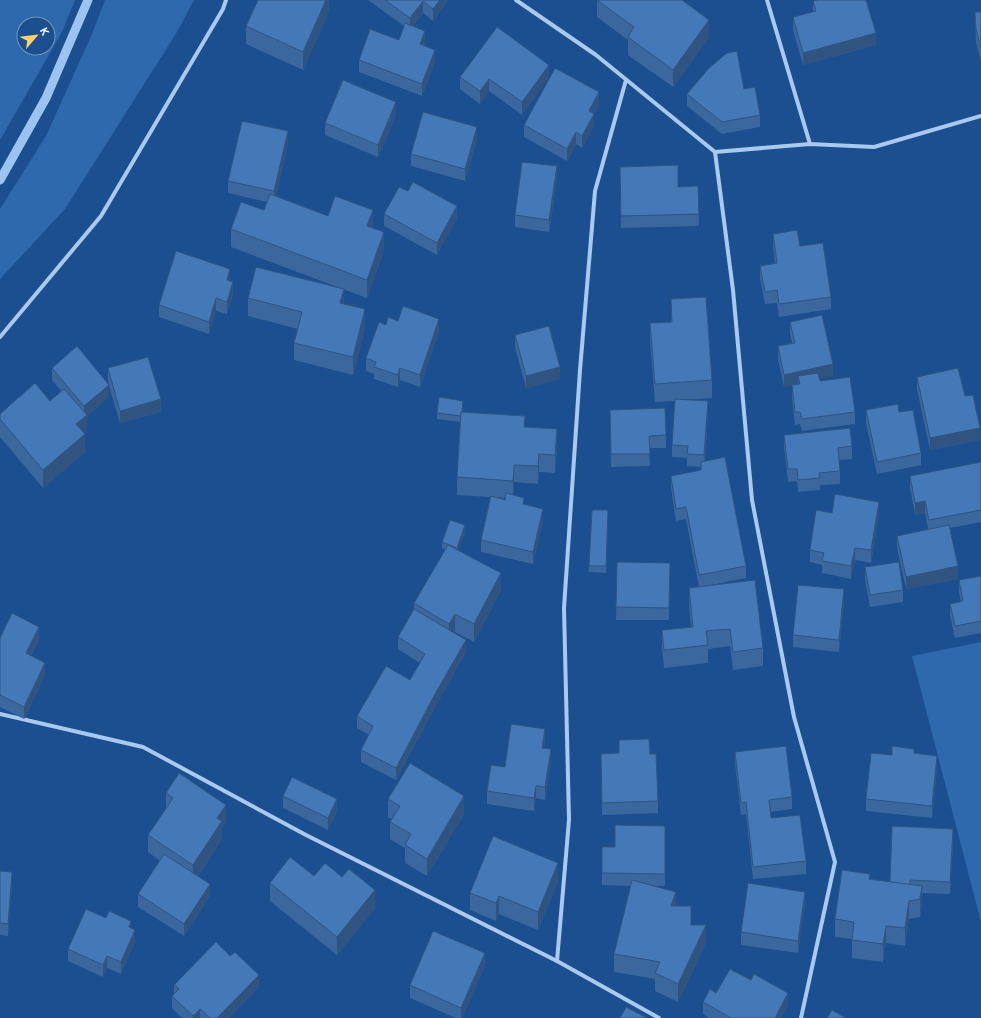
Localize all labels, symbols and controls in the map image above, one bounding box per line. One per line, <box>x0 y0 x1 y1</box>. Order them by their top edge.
north arrow <box>16 16 56 56</box>
text: K <box>38 25 52 38</box>

